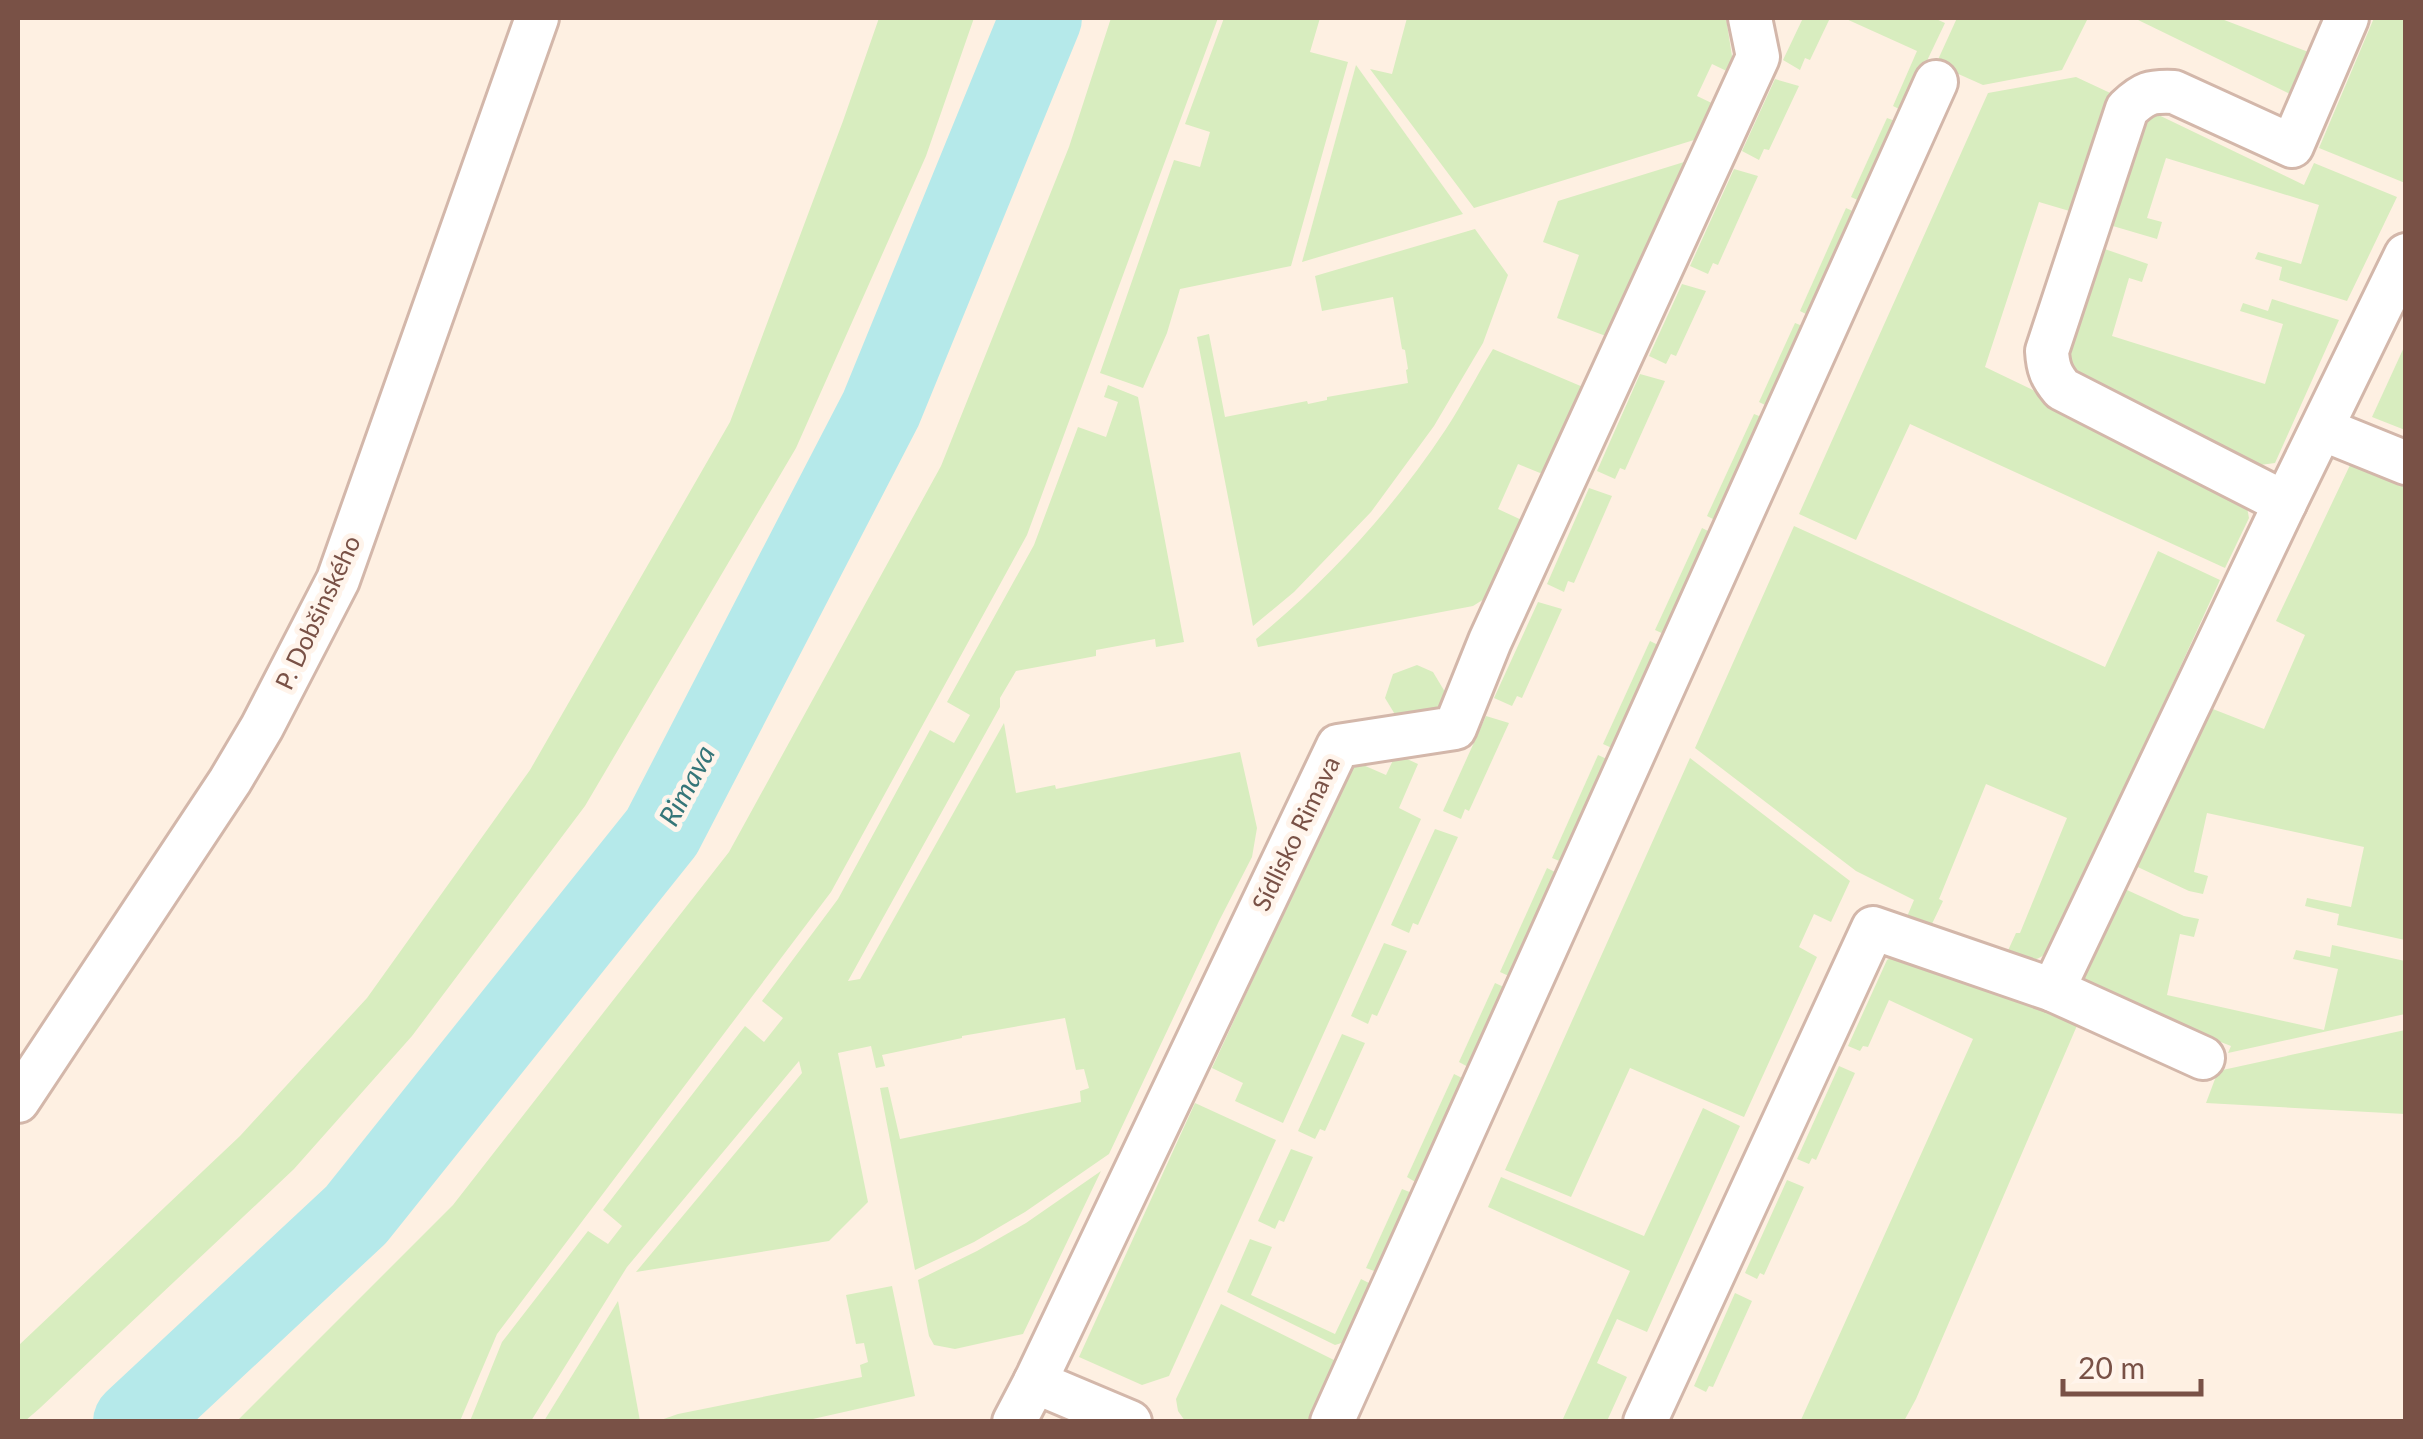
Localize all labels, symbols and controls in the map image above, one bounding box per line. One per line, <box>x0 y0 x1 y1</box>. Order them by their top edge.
street label: P. Dobšinského <box>268 530 366 694</box>
water label: Rimava <box>651 739 721 831</box>
street label: Sídlisko Rimava <box>1245 751 1345 915</box>
scale bar <box>2063 1334 2200 1396</box>
text: 20 m <box>2078 1349 2145 1385</box>

